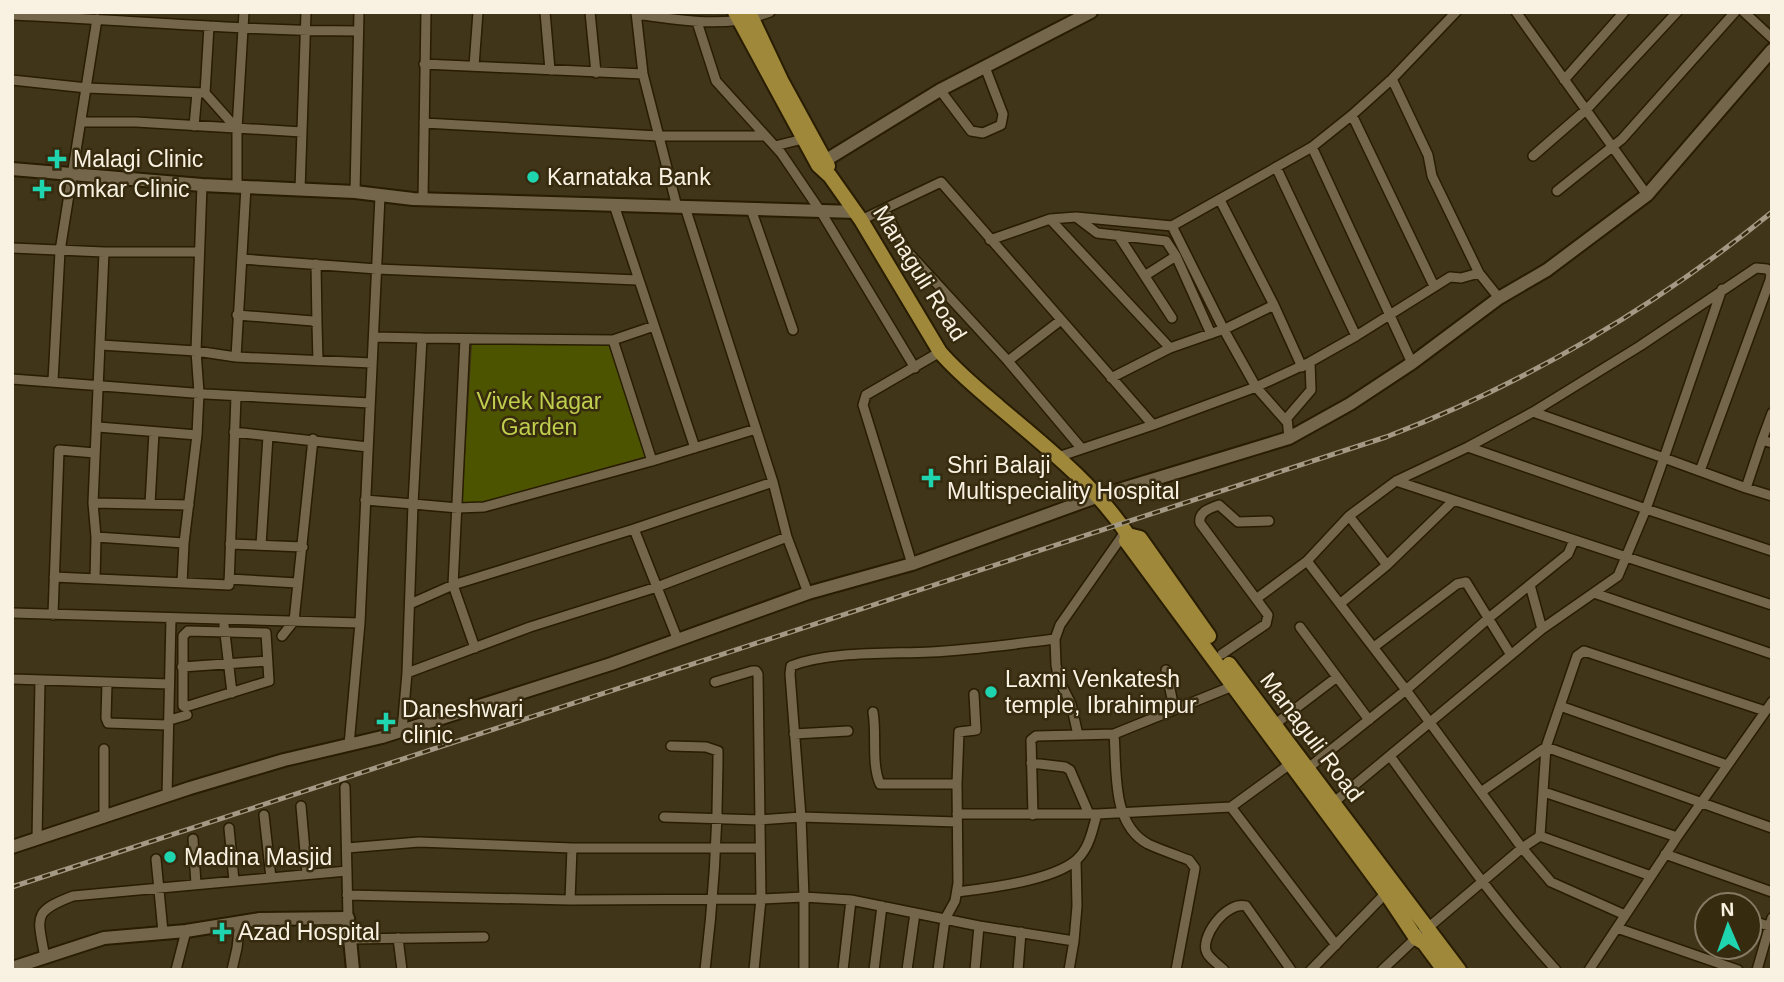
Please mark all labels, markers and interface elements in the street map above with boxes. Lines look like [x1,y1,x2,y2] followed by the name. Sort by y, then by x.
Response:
[73,146,203,172] place label: Malagi Clinic
[47,149,67,169] marker: Malagi Clinic
[547,164,711,190] place label: Karnataka Bank
[525,169,541,185] marker: Karnataka Bank
[58,176,190,202] place label: Omkar Clinic
[32,179,52,199] marker: Omkar Clinic
[868,201,972,345] street label: Managuli Road
[477,388,602,440] park label: Vivek Nagar Garden
[947,452,1180,504] place label: Shri Balaji Multispeciality Hospital
[921,468,941,488] marker: Shri Balaji Multispeciality Hospital
[1005,666,1197,718] place label: Laxmi Venkatesh temple, Ibrahimpur
[1255,667,1369,807] street label: Managuli Road
[983,684,999,700] marker: Laxmi Venkatesh temple, Ibrahimpur
[402,696,523,748] place label: Daneshwari clinic
[376,712,396,732] marker: Daneshwari clinic
[184,844,332,870] place label: Madina Masjid
[162,849,178,865] marker: Madina Masjid
[1693,891,1763,961] north arrow
[1720,899,1735,920] text: N
[238,919,380,945] place label: Azad Hospital
[212,922,232,942] marker: Azad Hospital

